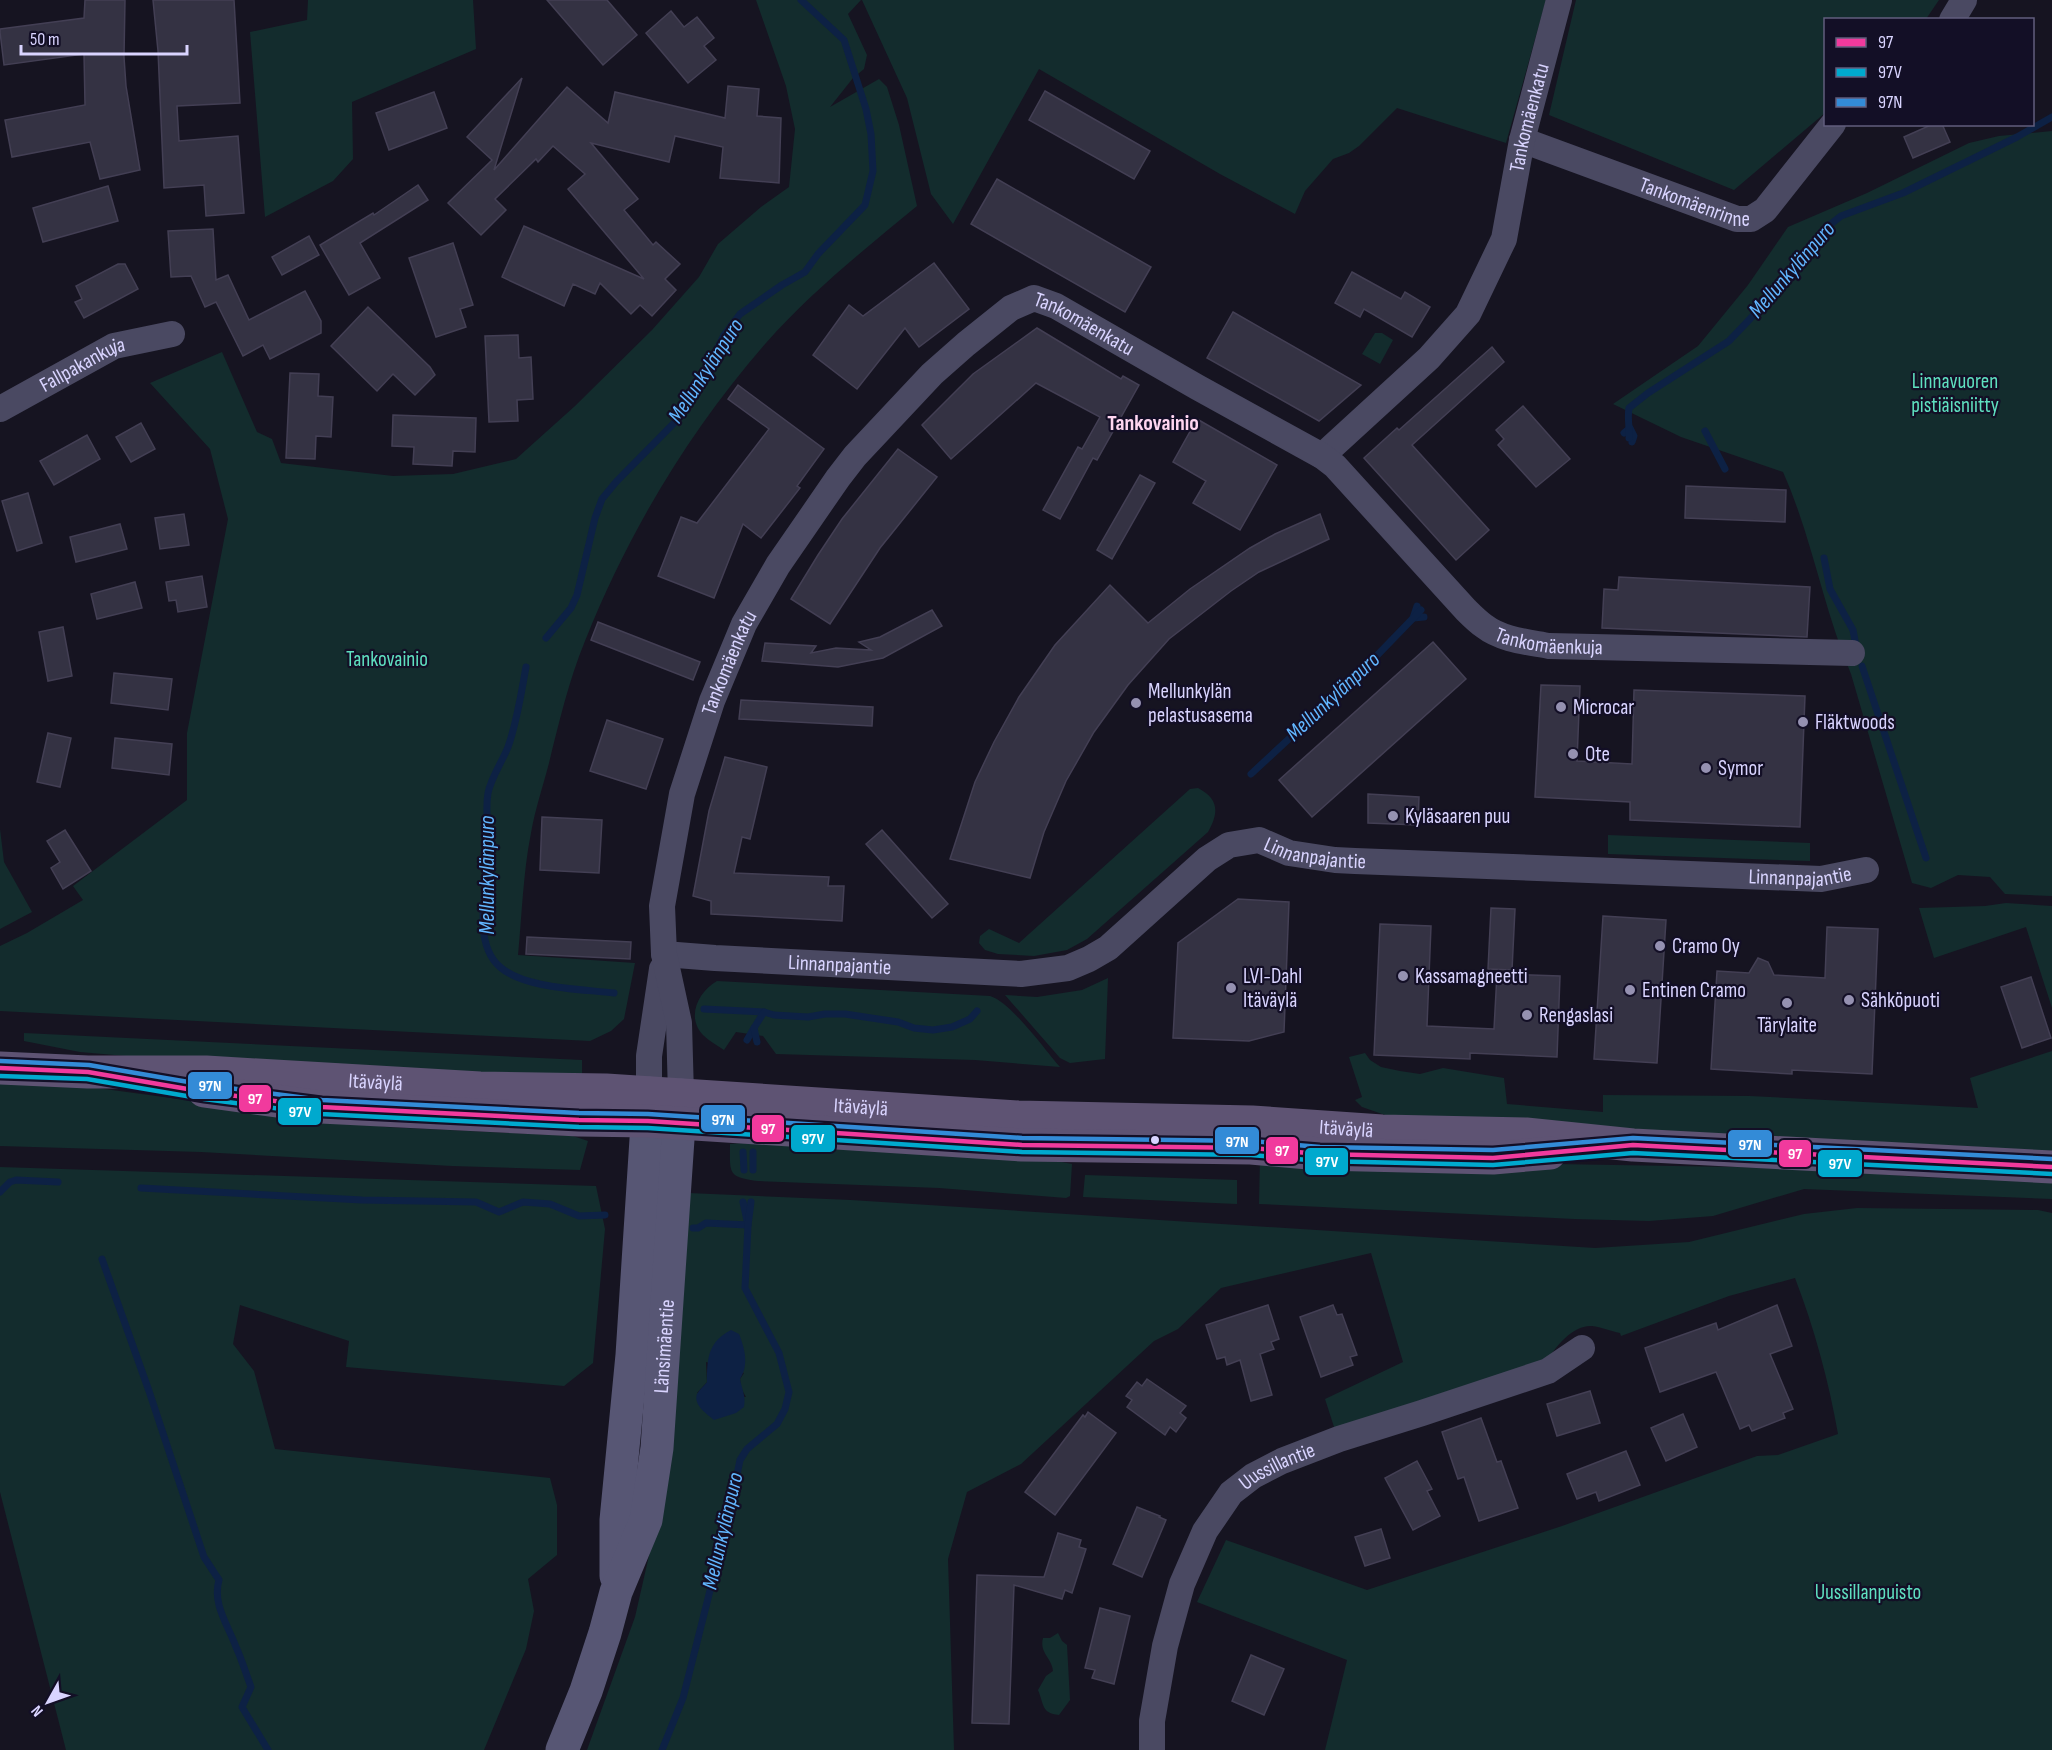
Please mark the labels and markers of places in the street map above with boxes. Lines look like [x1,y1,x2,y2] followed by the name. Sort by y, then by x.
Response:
[1148,679,1253,728] place label: Mellunkylän pelastusasema
[1573,695,1634,720] place label: Microcar
[1129,696,1143,710] marker: Mellunkylän pelastusasema
[1554,700,1568,714] marker: Microcar
[1815,710,1895,735] place label: Fläktwoods
[1796,715,1810,729] marker: Fläktwoods
[1585,742,1610,767] place label: Ote
[1566,747,1580,761] marker: Ote
[1718,756,1763,781] place label: Symor
[1699,761,1713,775] marker: Symor
[1405,804,1510,829] place label: Kyläsaaren puu
[1386,809,1400,823] marker: Kyläsaaren puu
[1672,934,1740,959] place label: Cramo Oy
[1653,939,1667,953] marker: Cramo Oy
[1243,964,1302,1013] place label: LVI-Dahl Itäväylä
[1415,964,1528,989] place label: Kassamagneetti
[1396,969,1410,983] marker: Kassamagneetti
[1642,978,1746,1003] place label: Entinen Cramo
[1224,981,1238,995] marker: LVI-Dahl Itäväylä
[1623,983,1637,997] marker: Entinen Cramo
[1861,988,1940,1013] place label: Sähköpuoti
[1842,993,1856,1007] marker: Sähköpuoti
[1780,996,1794,1010] marker: Tärylaite
[1539,1003,1613,1028] place label: Rengaslasi
[1520,1008,1534,1022] marker: Rengaslasi
[1757,1013,1817,1038] place label: Tärylaite
[1149,1134,1161,1146] unlabelled marker

